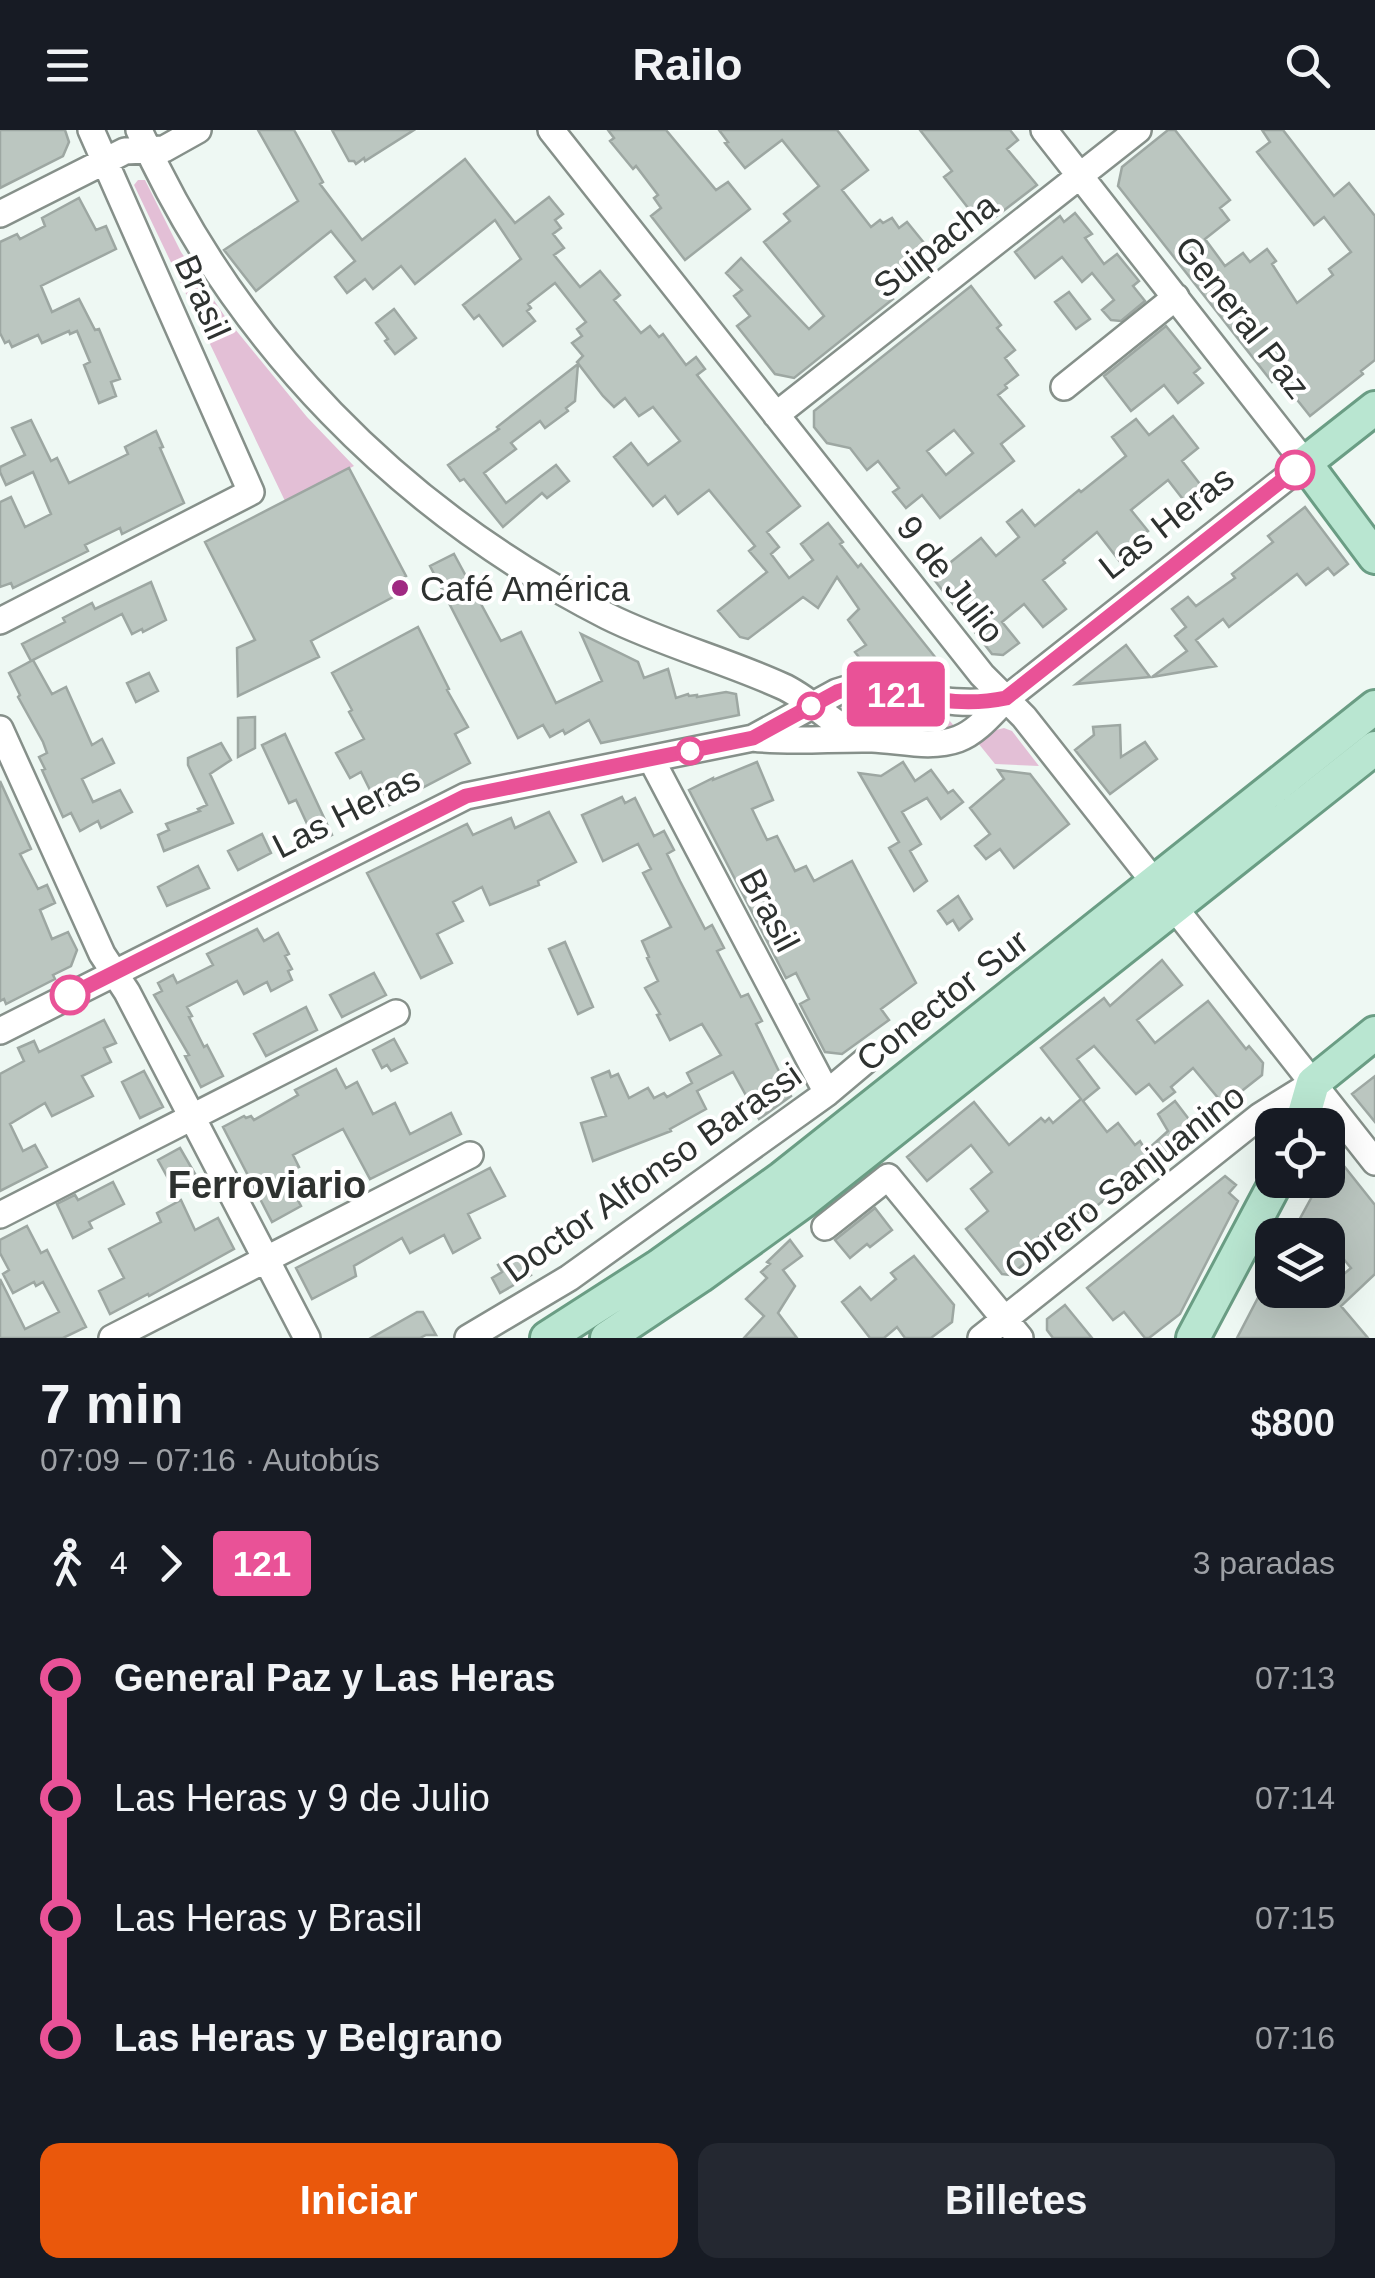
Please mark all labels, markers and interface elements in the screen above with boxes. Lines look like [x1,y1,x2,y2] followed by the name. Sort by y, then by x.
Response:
[40,38,95,93] icon: menu
[1280,38,1335,93] icon: search
[632,39,743,90] text: Railo
[865,184,1005,305] street label: Suipacha
[1168,228,1318,406] street label: General Paz
[167,249,239,345] street label: Brasil
[1276,451,1314,489] unlabelled marker
[1091,458,1241,586] street label: Las Heras
[890,508,1012,650] street label: 9 de Julio
[420,569,631,608] place label: Café América
[389,577,411,599] marker: Café América
[838,662,954,726] line badge: 121
[867,675,925,714] text: 121
[798,693,824,719] unlabelled marker
[677,738,703,764] unlabelled marker
[266,758,426,866] street label: Las Heras
[732,862,808,958] street label: Brasil
[849,921,1036,1079] street label: Conector Sur
[51,976,89,1014] unlabelled marker
[496,1054,808,1290] street label: Doctor Alfonso Barassi
[996,1075,1252,1287] street label: Obrero Sanjuanino
[1255,1108,1345,1308] map controls
[1255,1108,1345,1198] button: locate
[168,1164,366,1206] district label: Ferroviario
[1255,1218,1345,1308] button: layers
[40,1373,184,1435] text: 7 min
[1250,1402,1335,1444] text: $800
[40,1442,380,1478] text: 07:09 – 07:16 · Autobús
[40,1536,95,1591] icon: walk
[143,1536,198,1591] icon: forward
[233,1544,291,1583] text: 121
[110,1545,128,1581] text: 4
[1193,1545,1335,1581] text: 3 paradas
[114,1657,555,1699] text: General Paz y Las Heras
[1255,1660,1335,1696] text: 07:13
[114,1777,490,1819] text: Las Heras y 9 de Julio
[1255,1780,1335,1816] text: 07:14
[114,1897,422,1939] text: Las Heras y Brasil
[1255,1900,1335,1936] text: 07:15
[114,2017,503,2059] text: Las Heras y Belgrano
[1255,2020,1335,2056] text: 07:16
[40,2143,678,2258] button: Iniciar
[698,2143,1335,2258] button: Billetes

